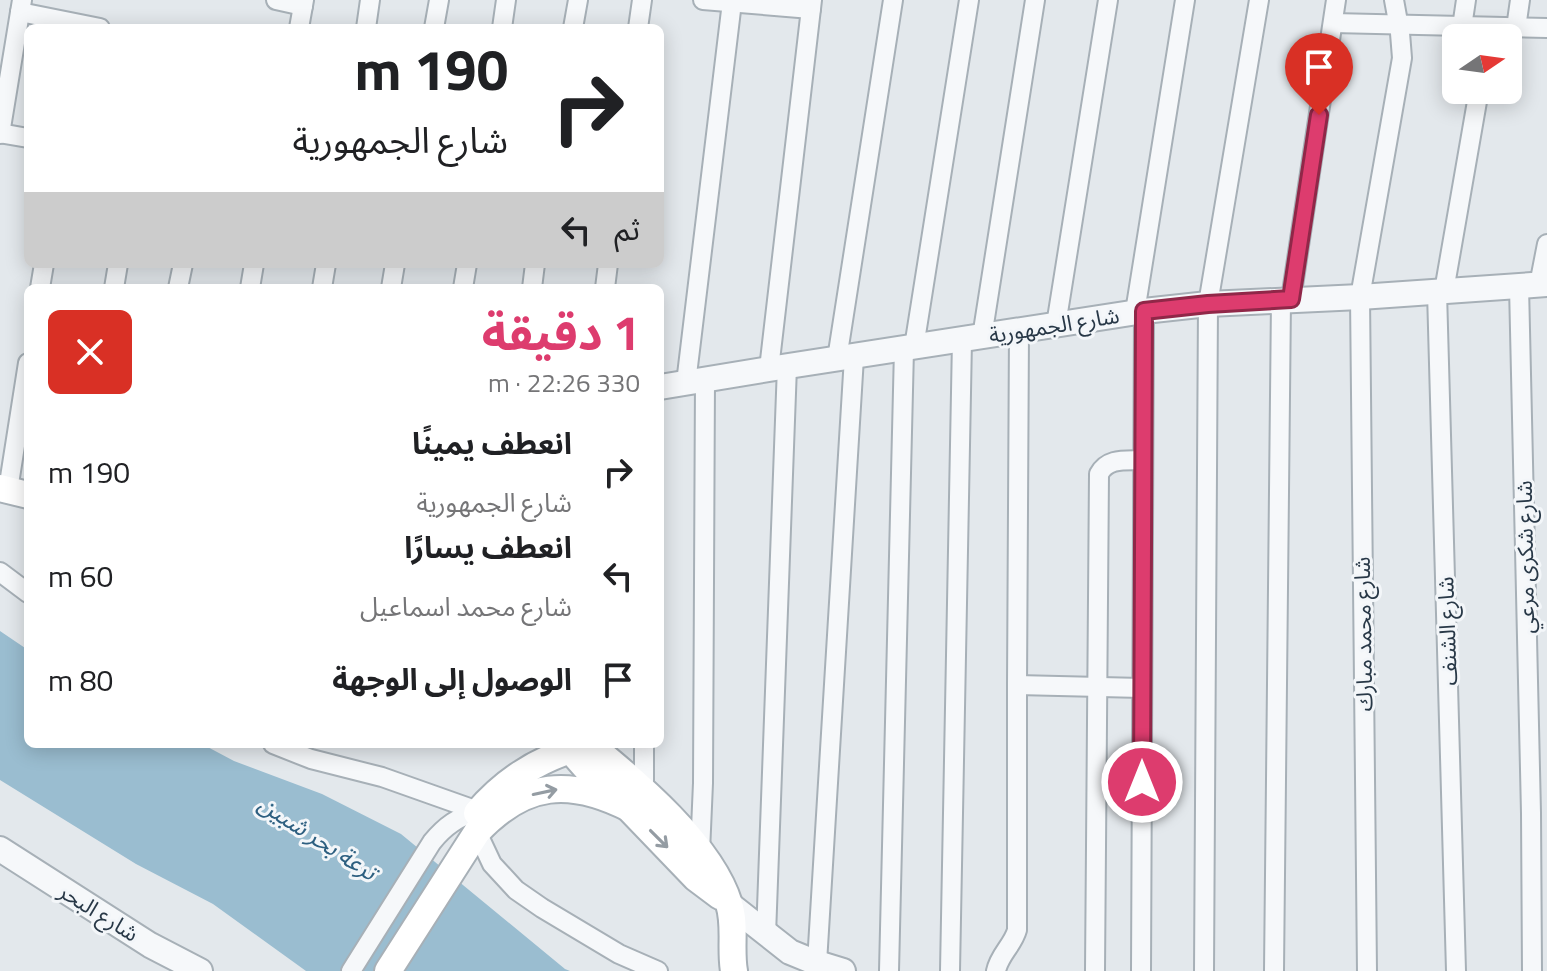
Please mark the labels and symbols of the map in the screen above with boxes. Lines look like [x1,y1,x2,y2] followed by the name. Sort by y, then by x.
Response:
[1442,24,1522,104] north arrow
[1285,33,1353,115] pin
[986,298,1122,352] street label: شارع الجمهورية
[1507,480,1543,634] street label: شارع شكرى مرعي
[1345,556,1381,712] street label: شارع محمد مبارك
[1428,576,1466,686] street label: شارع الشنف
[1100,740,1184,824] position arrow
[532,783,558,798] one-way arrow
[252,785,388,891] water label: ترعة بحر شبين
[649,829,668,848] one-way arrow
[51,873,146,950] street label: شارع البحر

